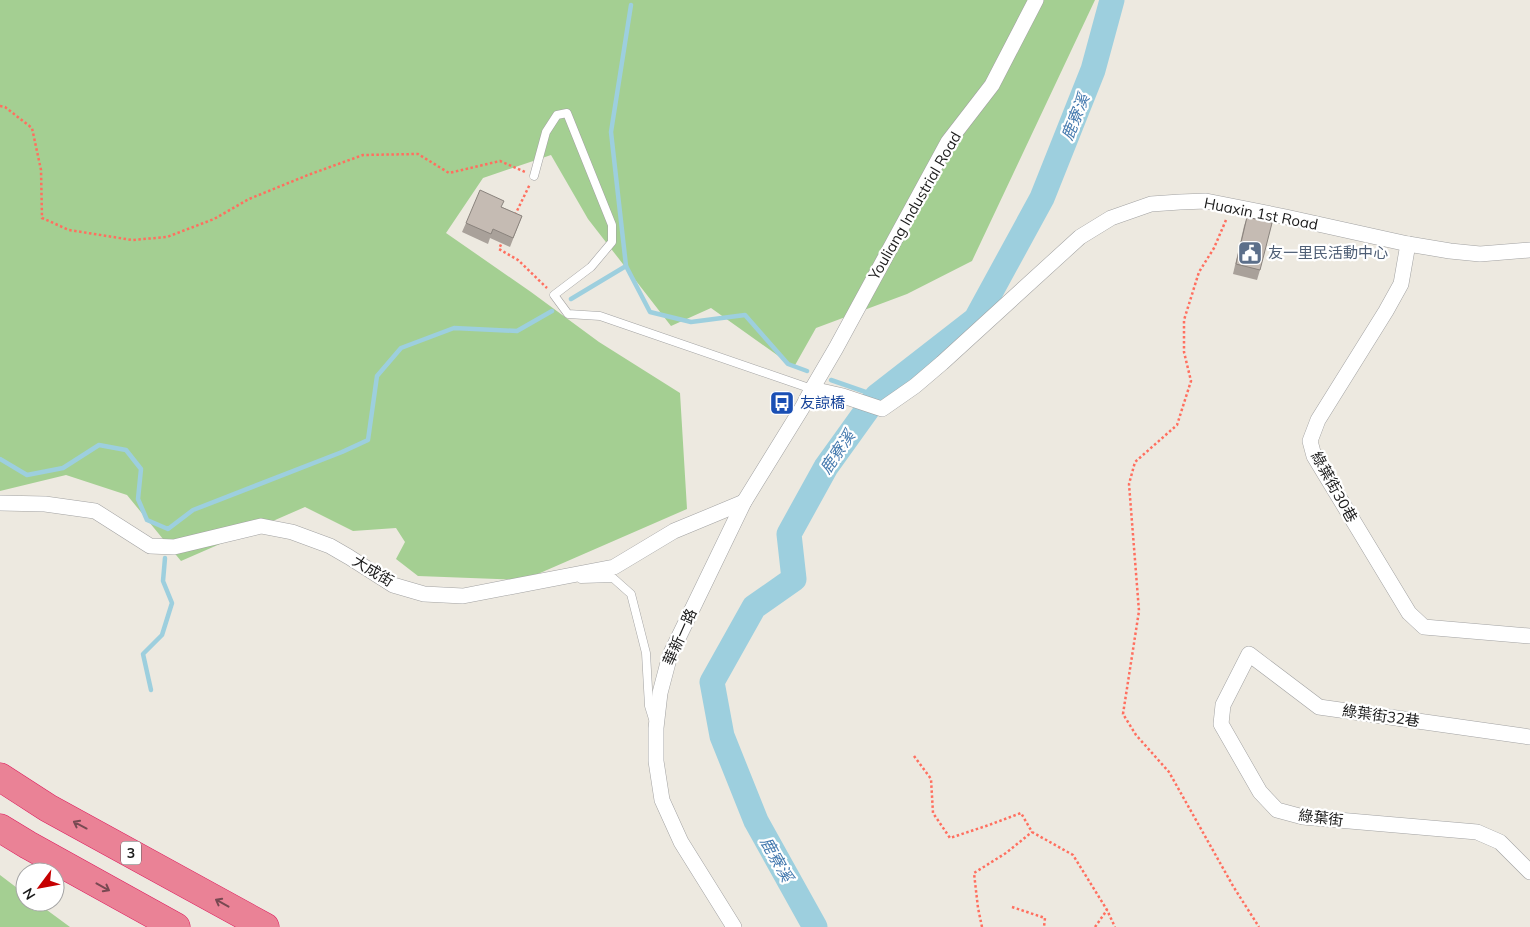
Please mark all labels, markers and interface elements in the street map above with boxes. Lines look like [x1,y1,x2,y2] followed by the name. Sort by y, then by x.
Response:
[1057,89,1094,143] water label: 鹿寮溪
[864,128,965,284] street label: Youliang Industrial Road
[1202,193,1320,234] street label: Huaxin 1st Road
[1237,240,1263,266] public building icon: 友一里民活動中心
[1268,243,1388,262] place label: 友一里民活動中心
[769,390,795,416] bus stop icon: 友諒橋
[800,393,845,412] place label: 友諒橋
[815,425,860,477] water label: 鹿寮溪
[1307,448,1362,525] street label: 綠葉街30巷
[349,551,397,590] street label: 大成街
[659,606,700,668] street label: 華新一路
[1341,701,1421,730] street label: 綠葉街32巷
[1298,805,1345,830] street label: 綠葉街
[72,820,87,830] one-way arrow
[757,833,798,887] water label: 鹿寮溪
[121,841,141,864] road number: 3
[15,862,65,912] north arrow
[96,882,111,892] one-way arrow
[19,885,39,903] text: N
[215,898,230,908] one-way arrow

